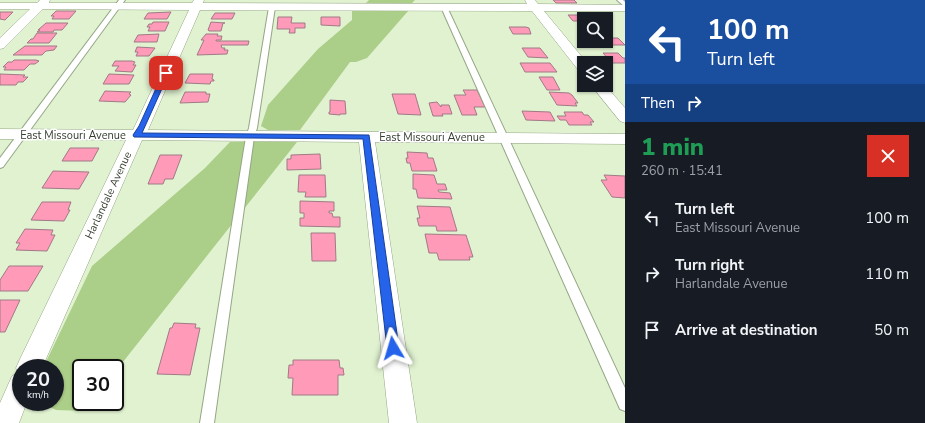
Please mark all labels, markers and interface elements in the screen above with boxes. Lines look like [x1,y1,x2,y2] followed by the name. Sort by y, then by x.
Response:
[707,11,790,49] text: 100 m
[577,12,613,92] map controls
[577,12,613,48] button: search
[641,16,693,68] icon: left
[707,47,775,71] text: Turn left
[149,56,183,90] pin
[577,56,613,92] button: layers
[155,62,177,84] icon: arrive
[683,92,705,114] icon: right
[641,93,675,113] text: Then
[20,128,126,143] street label: East Missouri Avenue
[379,130,485,145] street label: East Missouri Avenue
[641,131,704,163] text: 1 min
[867,135,909,177] button: close
[82,149,135,241] street label: Harlandale Avenue
[641,162,723,180] text: 260 m · 15:41
[675,199,734,219] text: Turn left
[641,207,663,229] icon: left
[865,208,909,228] text: 100 m
[675,219,800,237] text: East Missouri Avenue
[675,255,744,275] text: Turn right
[641,263,663,285] icon: right
[865,264,909,284] text: 110 m
[675,275,787,293] text: Harlandale Avenue
[641,319,663,341] icon: arrive
[675,320,818,340] text: Arrive at destination
[874,320,909,340] text: 50 m
[372,327,414,369] position arrow
[72,359,124,411] speed limit sign: 30
[26,366,50,393] text: 20
[27,388,49,402] text: km/h

